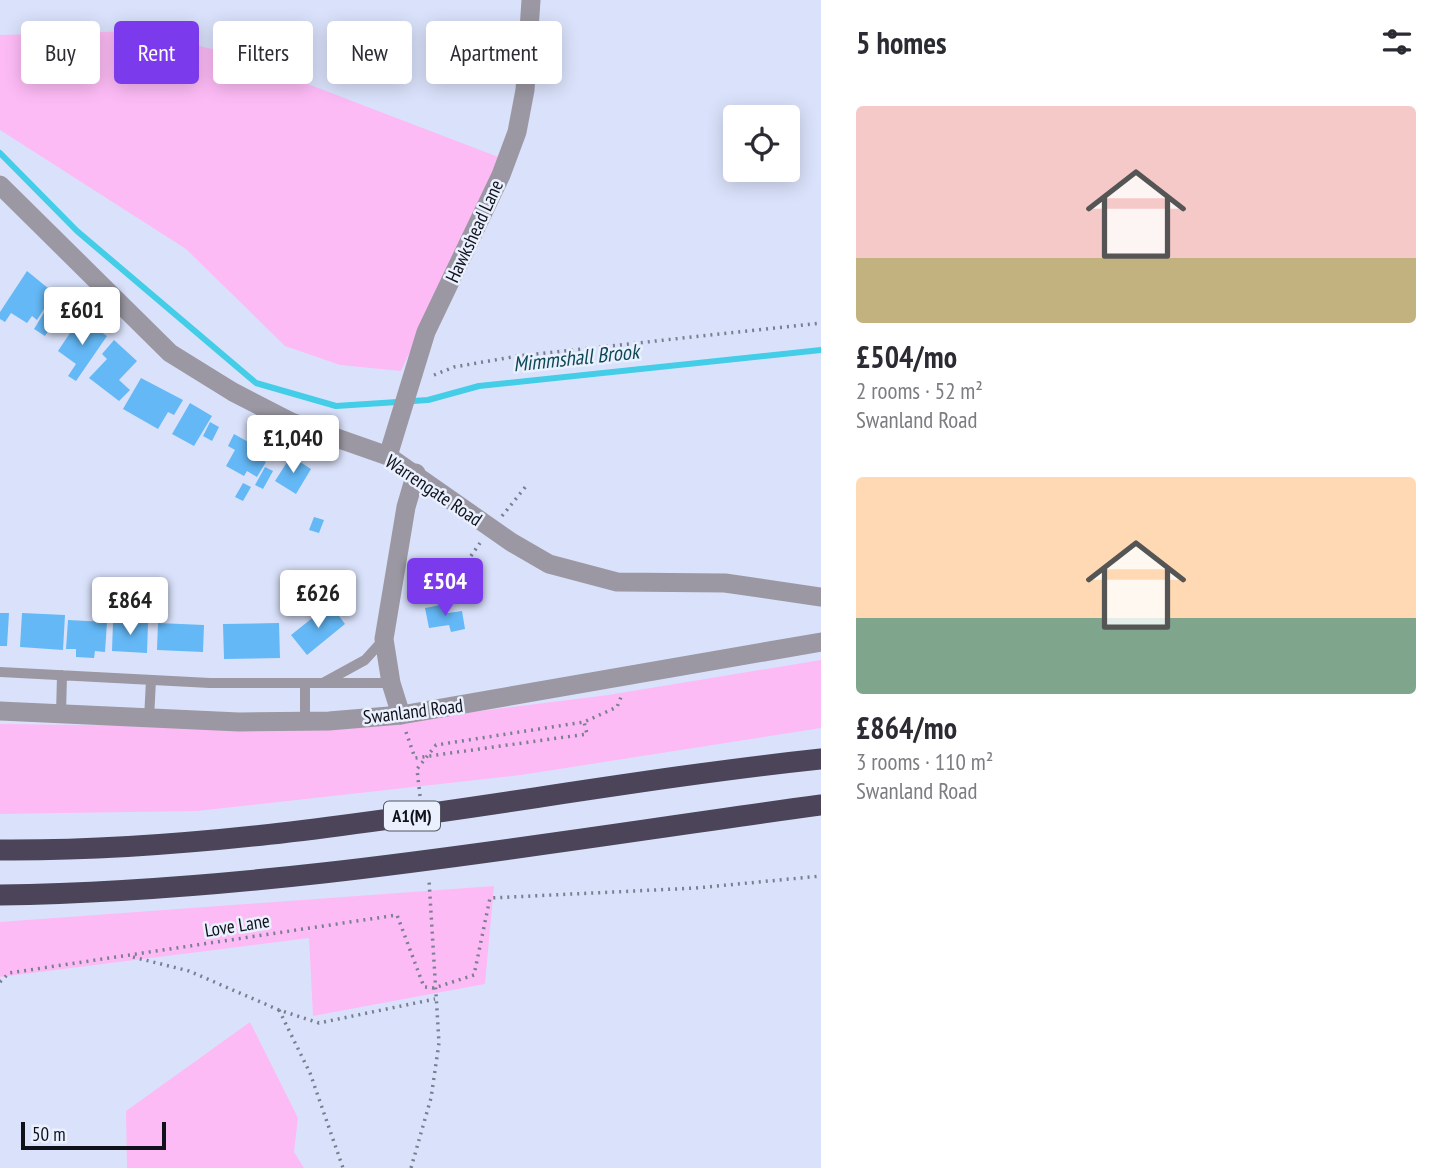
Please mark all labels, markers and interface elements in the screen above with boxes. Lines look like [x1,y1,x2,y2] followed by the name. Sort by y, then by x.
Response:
[21,21,100,84] chip: Buy
[114,21,199,84] chip: Rent
[213,21,313,84] chip: Filters
[327,21,412,84] chip: New
[426,21,562,84] chip: Apartment
[856,23,947,62] text: 5 homes
[1378,23,1416,61] icon: filters
[723,105,800,182] map controls
[723,105,800,182] button: locate
[1073,151,1199,277] icon: home
[440,176,508,286] street label: Hawkshead Lane
[41,288,123,347] pin: £601
[60,295,104,324] text: £601
[512,337,643,378] water label: Mimmshall Brook
[856,337,957,376] text: £504/mo
[856,376,983,405] text: 2 rooms · 52 m²
[856,405,977,434] text: Swanland Road
[236,416,350,475] pin: £1,040
[263,423,323,452] text: £1,040
[381,449,487,531] street label: Warrengate Road
[1073,522,1199,648] icon: home
[404,558,486,618] pin: £504
[423,566,467,595] text: £504
[277,570,359,630] pin: £626
[89,578,171,637] pin: £864
[296,578,340,607] text: £626
[108,585,152,614] text: £864
[362,693,464,729] street label: Swanland Road
[856,708,957,747] text: £864/mo
[856,747,993,776] text: 3 rooms · 110 m²
[856,776,977,805] text: Swanland Road
[384,802,440,830] road number: A1(M)
[203,908,271,942] street label: Love Lane
[21,1119,166,1151] scale bar
[32,1122,66,1146] text: 50 m

